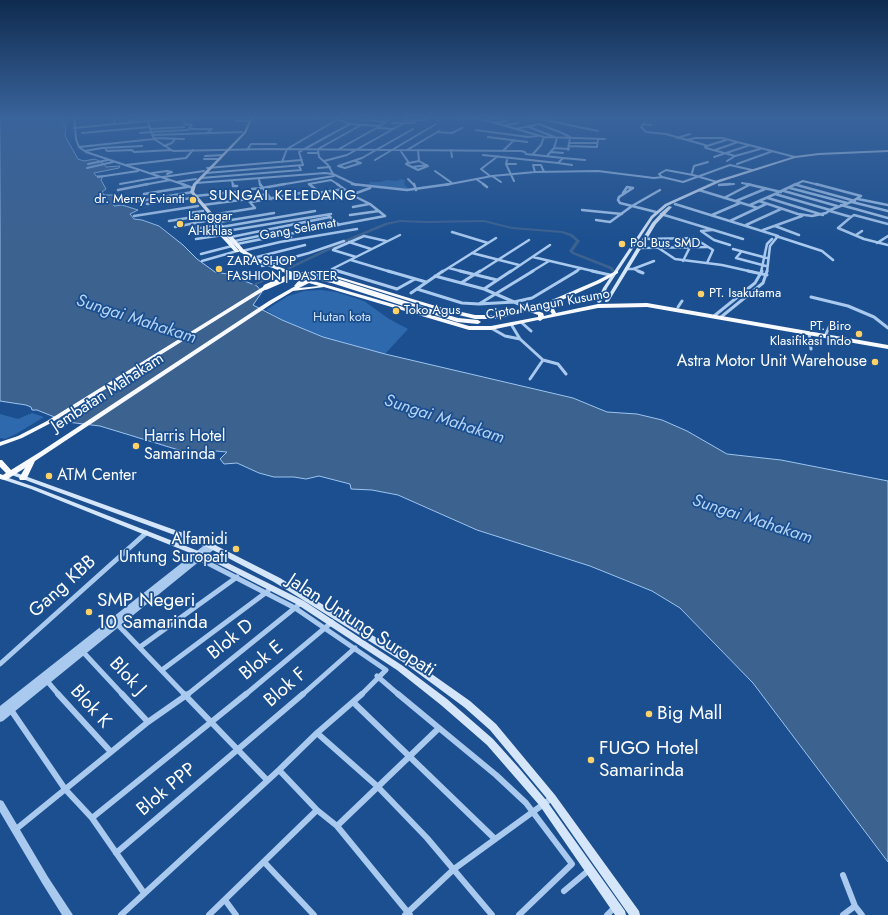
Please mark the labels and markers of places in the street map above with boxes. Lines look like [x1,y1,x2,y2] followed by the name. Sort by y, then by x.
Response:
[94,192,185,208] place label: dr. Merry Evianti
[188,195,198,205] marker: dr. Merry Evianti
[188,209,233,240] place label: Langgar Al-Ikhlas
[175,219,185,229] marker: Langgar Al-Ikhlas
[630,236,700,252] place label: Pol Bus SMD
[617,239,627,249] marker: Pol Bus SMD
[227,254,337,285] place label: ZARA SHOP FASHION | DASTER
[214,264,224,274] marker: ZARA SHOP FASHION | DASTER
[709,286,781,302] place label: PT. Isakutama
[696,289,706,299] marker: PT. Isakutama
[404,303,460,319] place label: Toko Agus
[391,306,401,316] marker: Toko Agus
[770,319,851,350] place label: PT. Biro Klasifikasi Indo
[854,329,864,339] marker: PT. Biro Klasifikasi Indo
[677,352,867,372] place label: Astra Motor Unit Warehouse
[870,357,880,367] marker: Astra Motor Unit Warehouse
[144,427,225,465] place label: Harris Hotel Samarinda
[131,441,141,451] marker: Harris Hotel Samarinda
[57,466,137,486] place label: ATM Center
[44,471,54,481] marker: ATM Center
[119,530,228,568] place label: Alfamidi Untung Suropati
[231,544,241,554] marker: Alfamidi Untung Suropati
[97,590,208,634] place label: SMP Negeri 10 Samarinda
[84,607,94,617] marker: SMP Negeri 10 Samarinda
[657,703,722,725] place label: Big Mall
[644,709,654,719] marker: Big Mall
[599,738,699,782] place label: FUGO Hotel Samarinda
[586,755,596,765] marker: FUGO Hotel Samarinda

